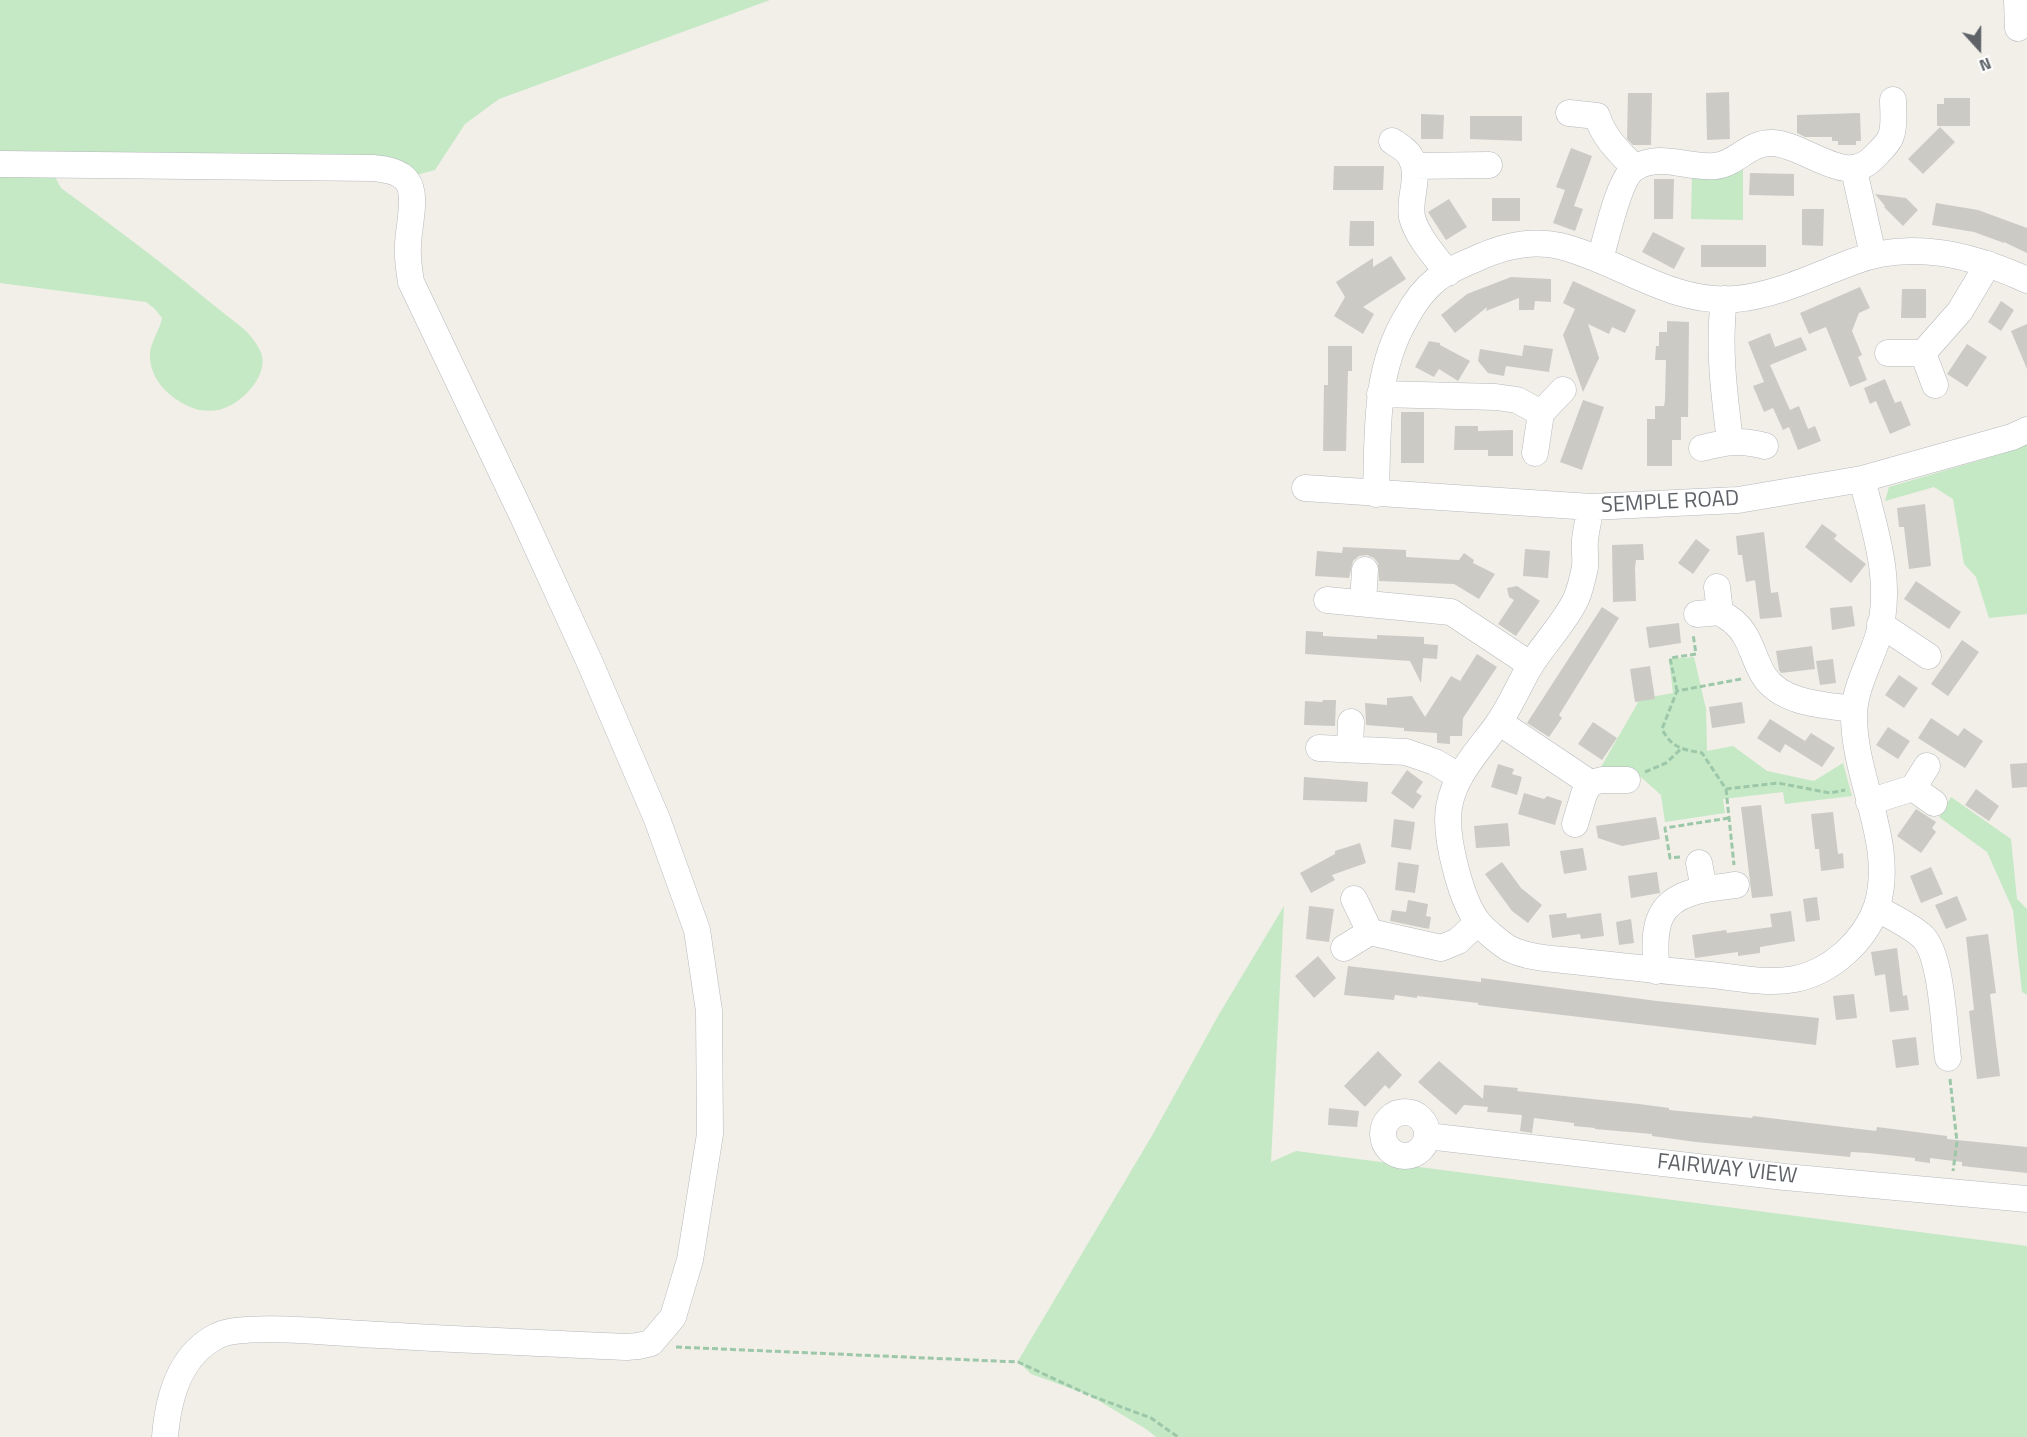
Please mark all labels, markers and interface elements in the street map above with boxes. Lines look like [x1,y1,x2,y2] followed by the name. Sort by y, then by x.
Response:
[1949,18,2009,78] north arrow
[1976,52,1995,78] text: N
[1600,486,1740,520] street label: SEMPLE ROAD
[1656,1150,1798,1190] street label: FAIRWAY VIEW

